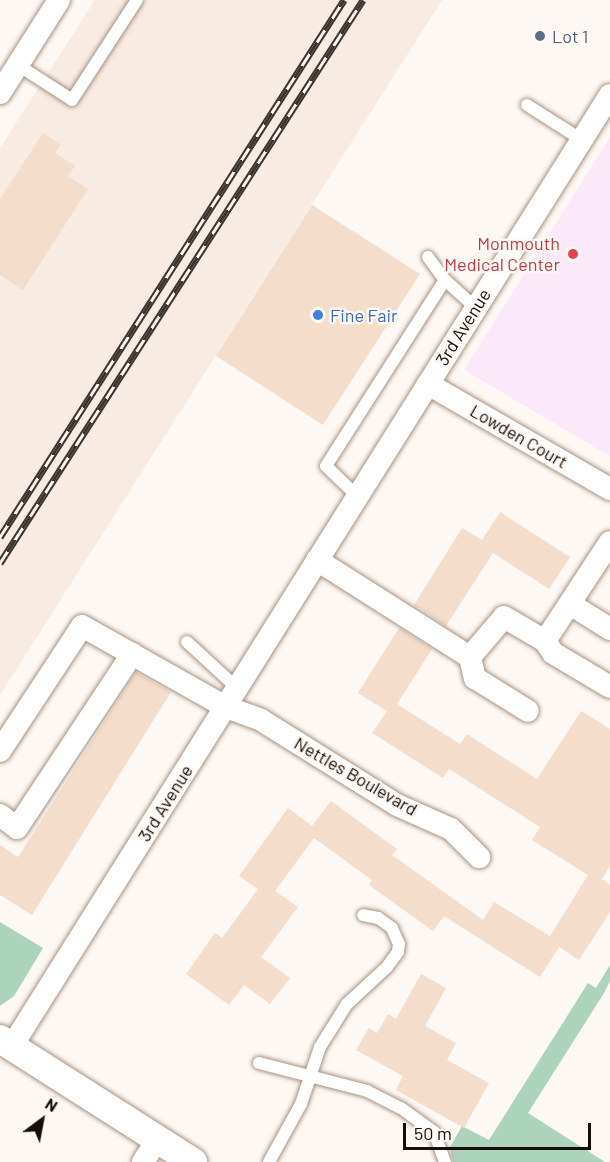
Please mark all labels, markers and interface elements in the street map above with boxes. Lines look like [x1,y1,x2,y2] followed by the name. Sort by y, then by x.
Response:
[552,25,588,47] place label: Lot 1
[533,29,547,43] marker: Lot 1
[444,233,560,276] place label: Monmouth Medical Center
[564,245,582,263] marker: Monmouth Medical Center
[431,285,495,369] street label: 3rd Avenue
[330,304,398,326] place label: Fine Fair
[311,308,325,322] marker: Fine Fair
[466,399,572,473] street label: Lowden Court
[291,732,421,820] street label: Nettles Boulevard
[133,761,197,845] street label: 3rd Avenue
[12,1090,72,1150] north arrow
[42,1093,61,1115] text: N
[406,1111,594,1149] scale bar
[414,1122,452,1144] text: 50 m

